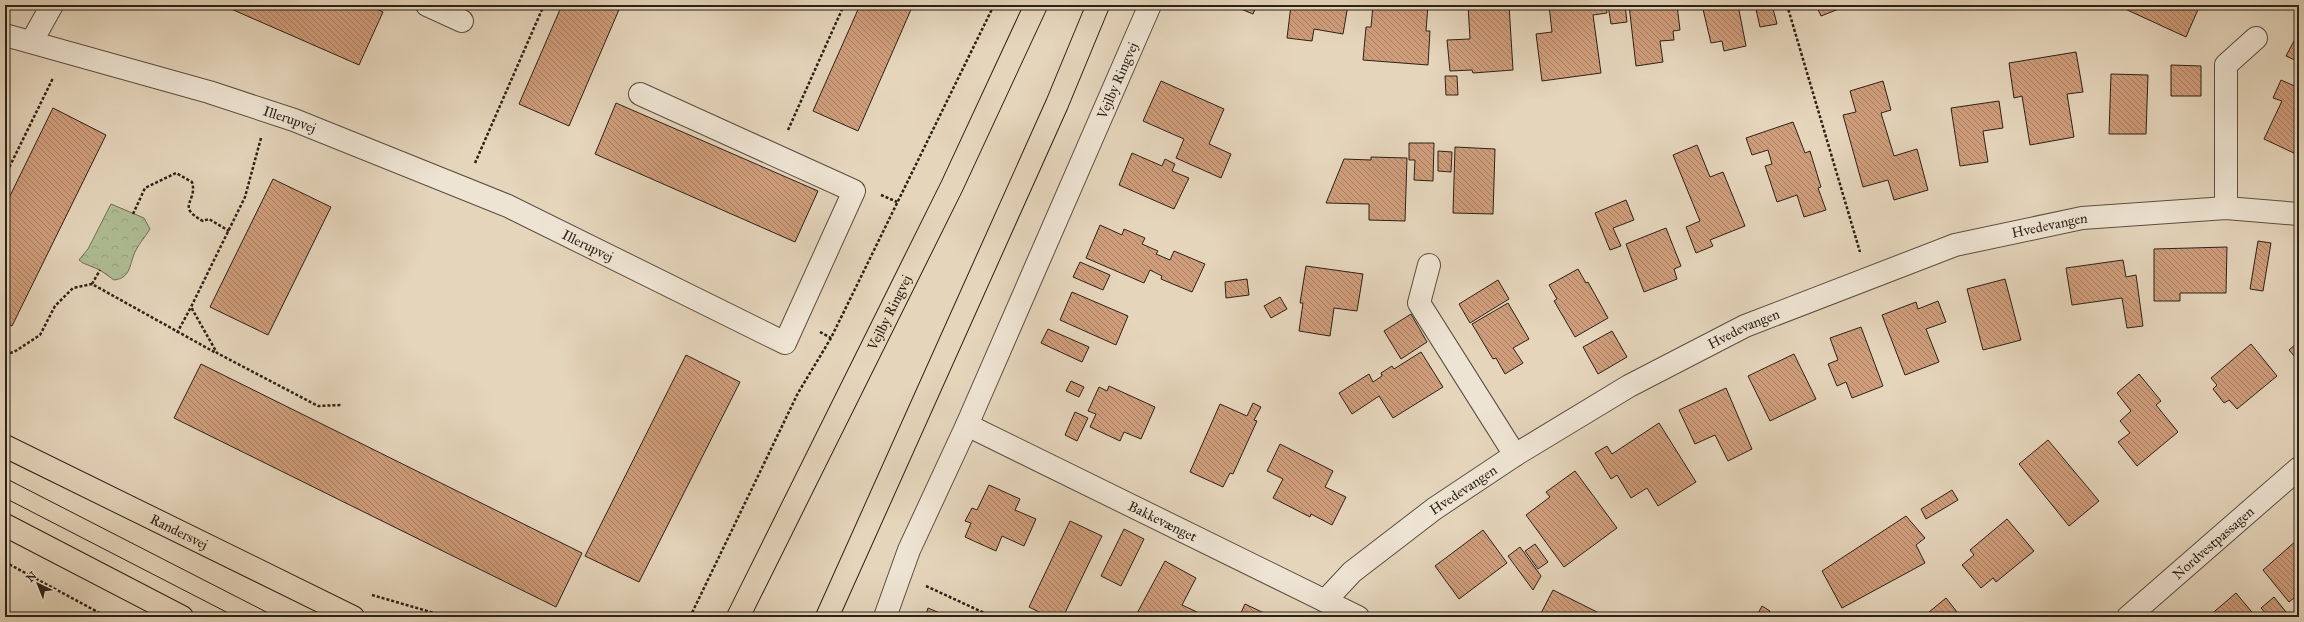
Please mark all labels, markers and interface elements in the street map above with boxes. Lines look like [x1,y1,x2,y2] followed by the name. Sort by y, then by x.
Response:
[1093,39,1141,122] street label: Vejlby Ringvej
[261,102,319,137] street label: Illerupvej
[2010,209,2088,241] street label: Hvedevangen
[559,226,616,265] street label: Illerupvej
[863,272,915,354] street label: Vejlby Ringvej
[1705,305,1782,352] street label: Hvedevangen
[1426,461,1500,518] street label: Hvedevangen
[1125,497,1200,545] street label: Bakkevænget
[2169,502,2258,583] street label: Nordvestpassagen
[147,510,211,553] street label: Randersvej
[18,564,58,604] north arrow
[24,569,40,585] text: N

